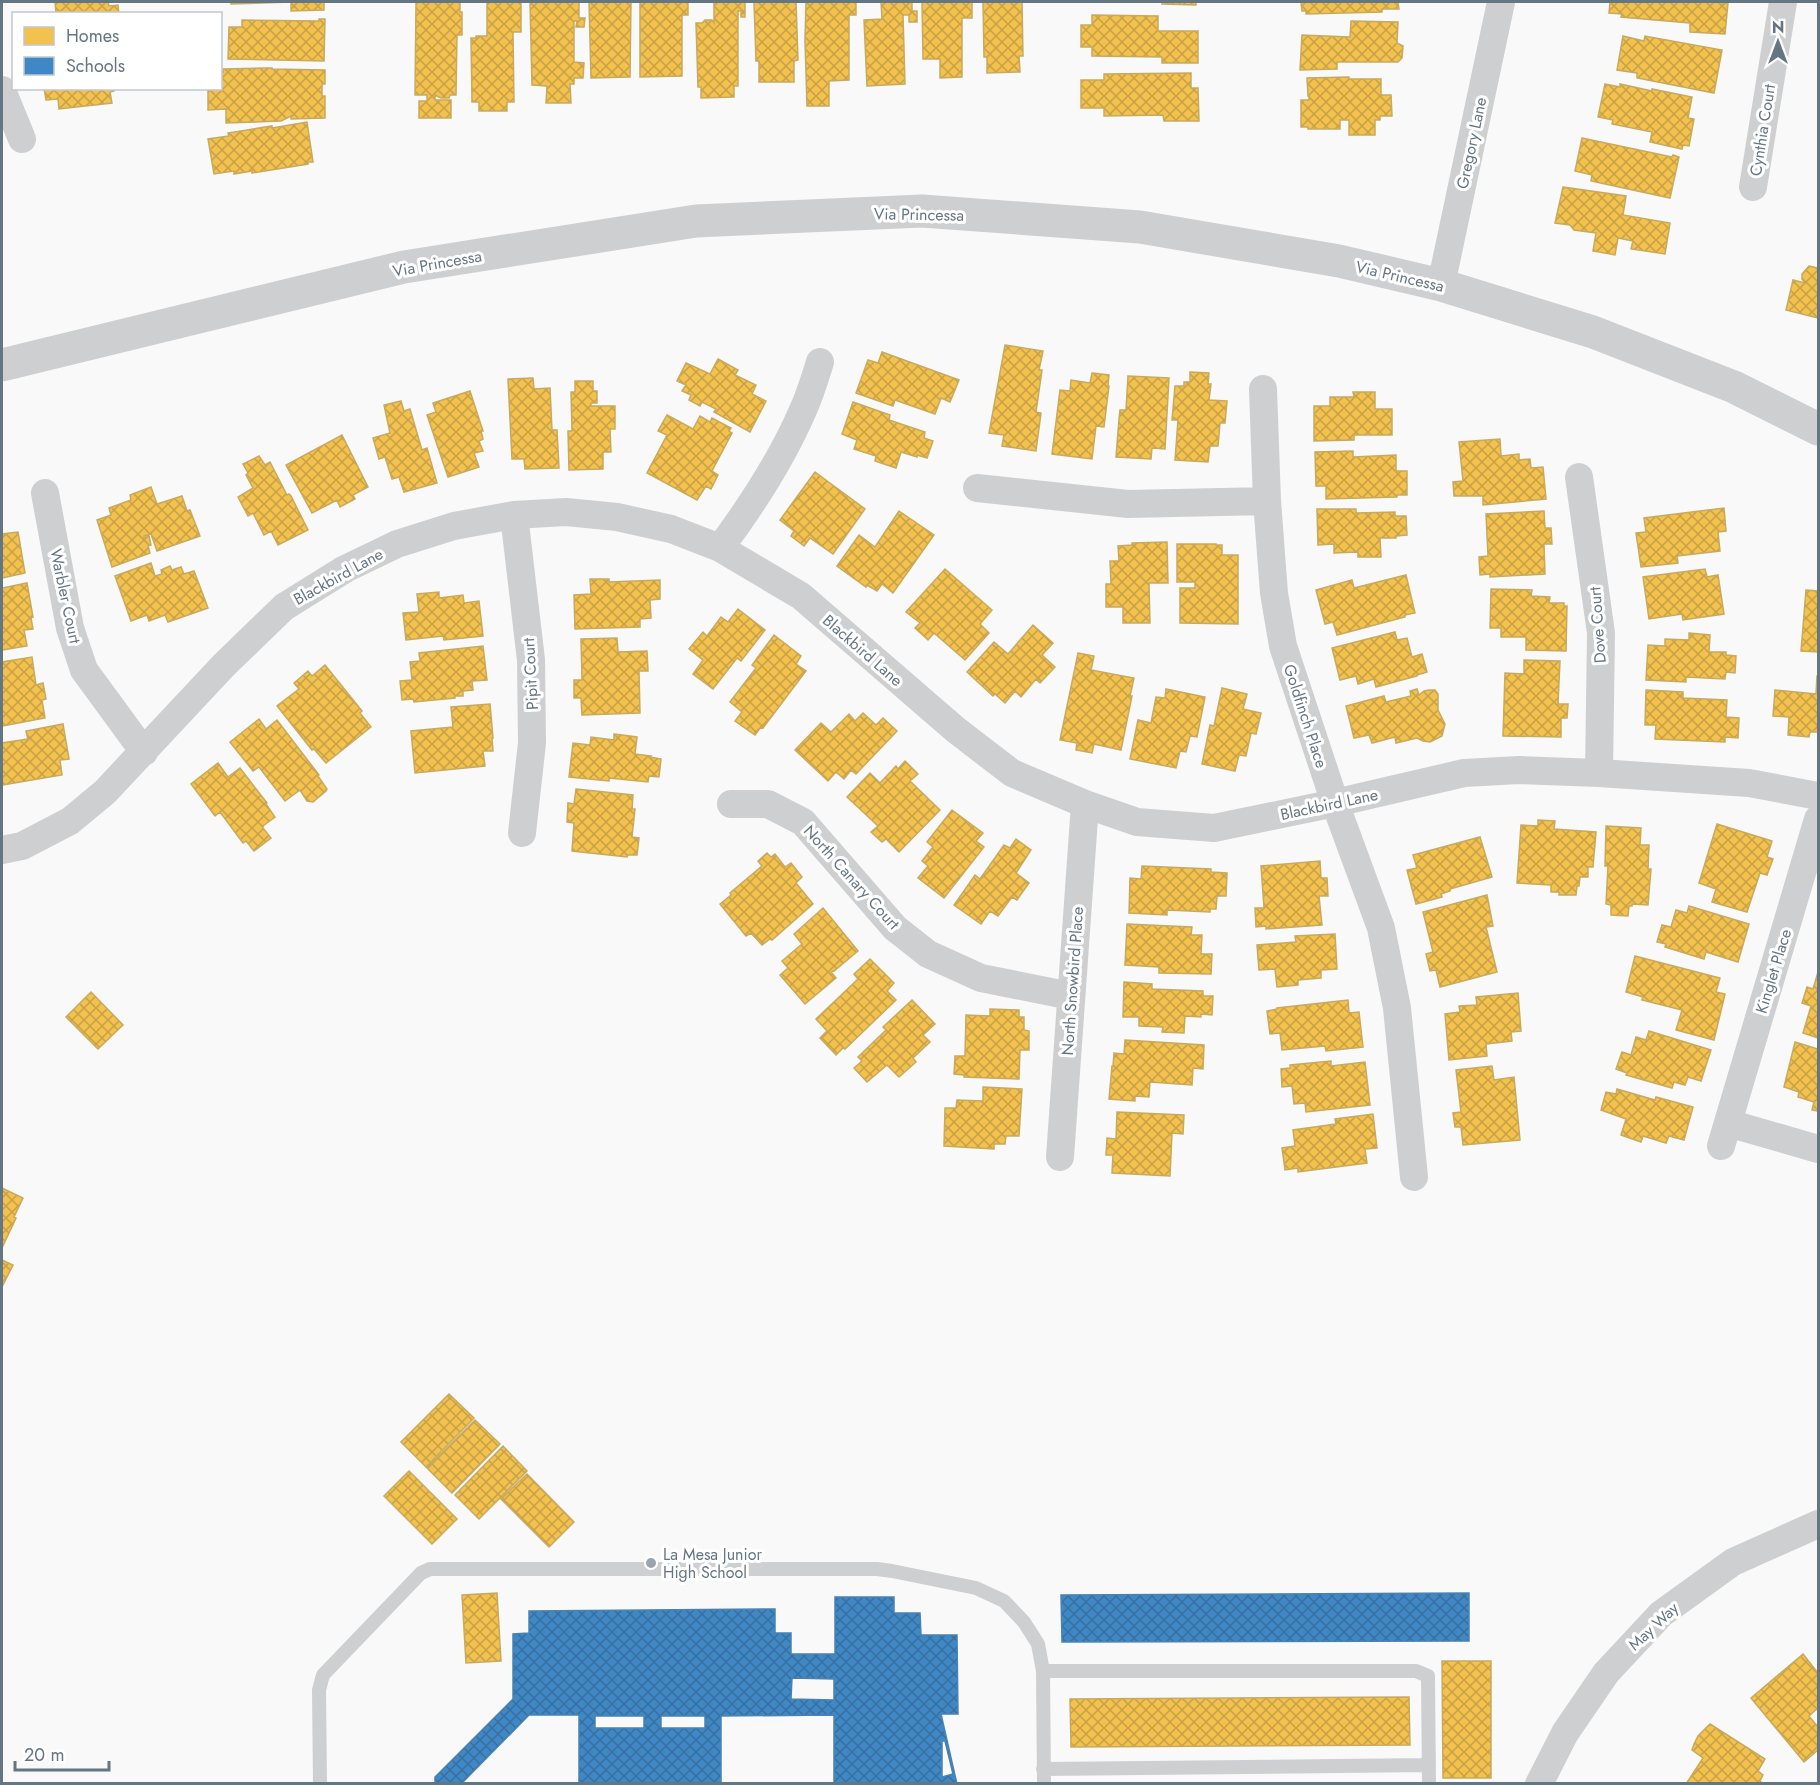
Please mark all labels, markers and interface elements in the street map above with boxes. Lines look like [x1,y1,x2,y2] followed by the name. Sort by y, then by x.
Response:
[12,12,222,90] legend
[1748,12,1808,72] north arrow
[1772,16,1784,39] text: N
[66,23,119,49] text: Homes
[66,53,125,79] text: Schools
[1744,82,1781,178] street label: Cynthia Court
[1451,95,1492,191] street label: Gregory Lane
[874,202,964,227] street label: Via Princessa
[391,244,484,283] street label: Via Princessa
[1353,255,1446,298] street label: Via Princessa
[289,542,387,611] street label: Blackbird Lane
[44,547,87,646] street label: Warbler Court
[1583,586,1612,664] street label: Dove Court
[818,609,908,692] street label: Blackbird Lane
[517,637,544,711] street label: Pipit Court
[1278,661,1333,771] street label: Goldfinch Place
[1278,783,1380,826] street label: Blackbird Lane
[798,820,905,935] street label: North Canary Court
[1056,906,1089,1056] street label: North Snowbird Place
[1750,926,1797,1016] street label: Kinglet Place
[663,1543,762,1584] place label: La Mesa Junior High School
[644,1556,658,1570] marker: La Mesa Junior High School
[1623,1596,1684,1656] street label: May Way
[15,1734,110,1772] scale bar
[24,1742,64,1768] text: 20 m

